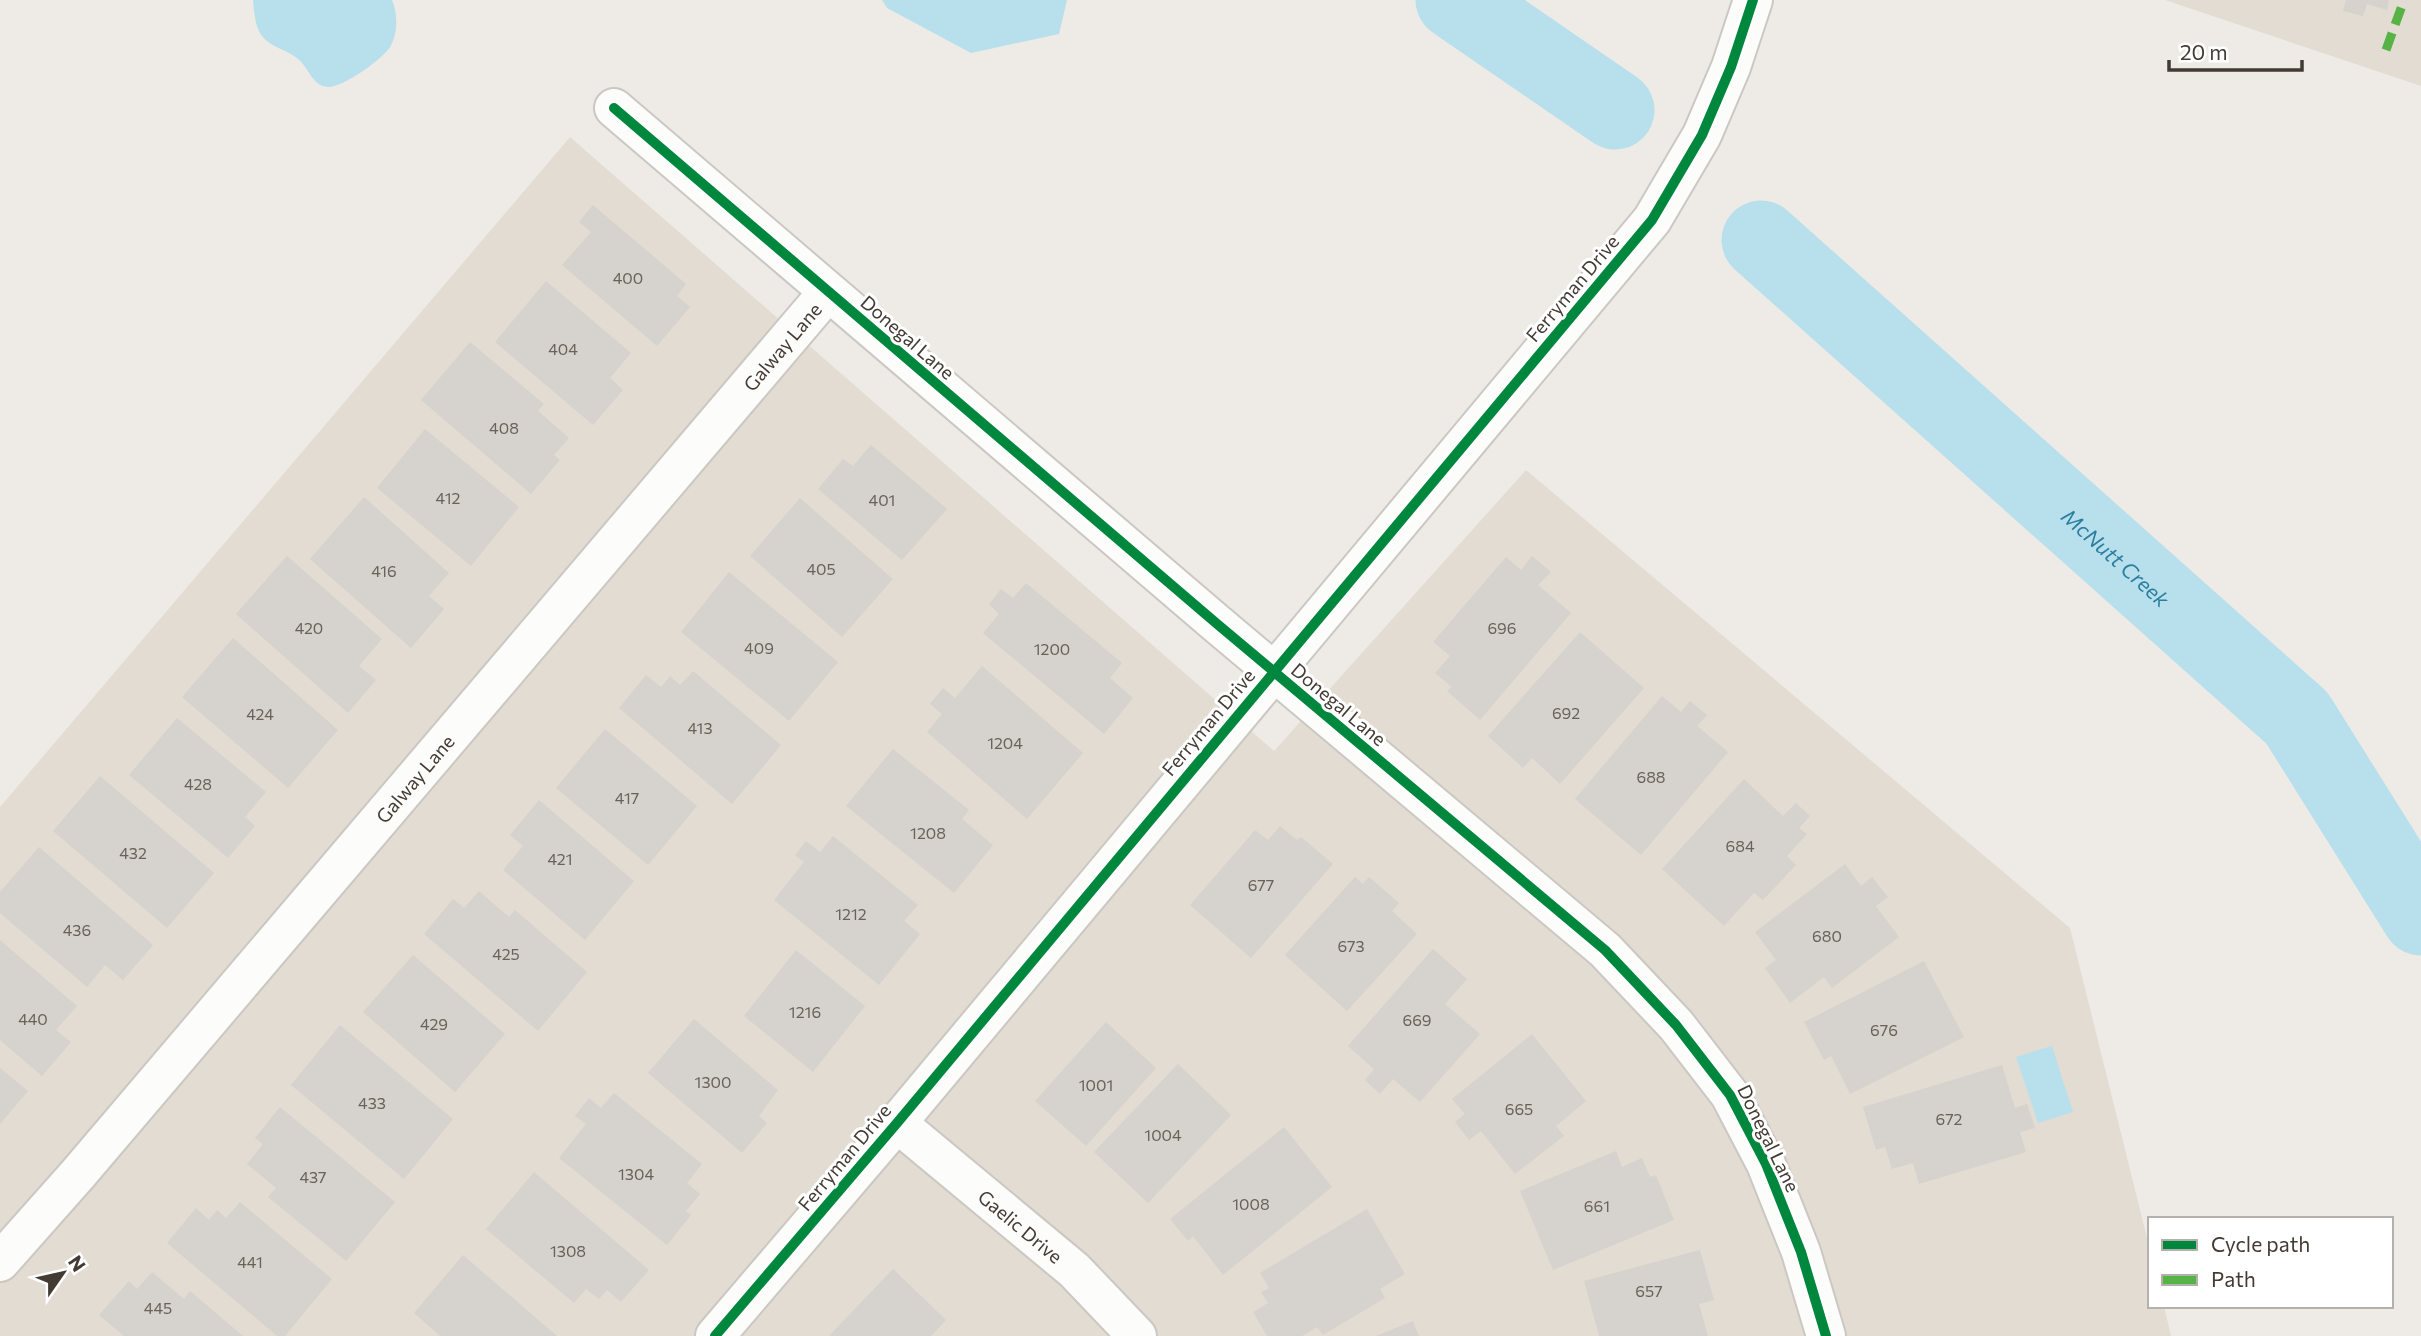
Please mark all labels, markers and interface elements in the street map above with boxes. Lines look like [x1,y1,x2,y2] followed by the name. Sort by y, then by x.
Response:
[2169,28,2302,72] scale bar
[2180,39,2228,64] text: 20 m
[1521,230,1623,346] street label: Ferryman Drive
[613,268,643,287] house number: 400
[856,290,960,384] street label: Donegal Lane
[738,298,826,395] street label: Galway Lane
[548,339,578,358] house number: 404
[489,418,519,437] house number: 408
[436,488,461,507] house number: 412
[869,490,895,509] house number: 401
[2057,502,2176,612] water label: McNutt Creek
[806,559,836,578] house number: 405
[371,561,397,580] house number: 416
[295,618,323,637] house number: 420
[1488,618,1516,637] house number: 696
[744,638,774,657] house number: 409
[1034,639,1070,658] house number: 1200
[1287,658,1391,750] street label: Donegal Lane
[1157,664,1259,780] street label: Ferryman Drive
[1552,703,1580,722] house number: 692
[246,704,274,723] house number: 424
[687,718,713,737] house number: 413
[371,729,458,827] street label: Galway Lane
[987,733,1023,752] house number: 1204
[1636,767,1666,786] house number: 688
[184,774,212,793] house number: 428
[615,788,639,807] house number: 417
[910,823,946,842] house number: 1208
[1725,836,1755,855] house number: 684
[119,843,147,862] house number: 432
[547,849,573,868] house number: 421
[1248,875,1274,894] house number: 677
[835,904,867,923] house number: 1212
[63,920,91,939] house number: 436
[1812,926,1842,945] house number: 680
[1337,936,1365,955] house number: 673
[492,944,520,963] house number: 425
[789,1002,821,1021] house number: 1216
[18,1009,48,1028] house number: 440
[1403,1010,1431,1029] house number: 669
[420,1014,448,1033] house number: 429
[1870,1020,1898,1039] house number: 676
[695,1072,731,1091] house number: 1300
[1079,1075,1113,1094] house number: 1001
[1733,1081,1805,1195] street label: Donegal Lane
[358,1093,386,1112] house number: 433
[793,1099,895,1215] street label: Ferryman Drive
[1505,1099,1533,1118] house number: 665
[1936,1109,1963,1128] house number: 672
[1144,1125,1182,1144] house number: 1004
[618,1164,654,1183] house number: 1304
[299,1167,327,1186] house number: 437
[974,1184,1068,1267] street label: Gaelic Drive
[1232,1194,1270,1213] house number: 1008
[1584,1196,1610,1215] house number: 661
[2148,1217,2393,1308] legend
[2211,1231,2310,1256] text: Cycle path
[28,1238,98,1308] north arrow
[550,1241,586,1260] house number: 1308
[64,1251,91,1276] text: N
[237,1252,263,1271] house number: 441
[2211,1266,2256,1291] text: Path
[1635,1281,1663,1300] house number: 657
[144,1298,172,1317] house number: 445

